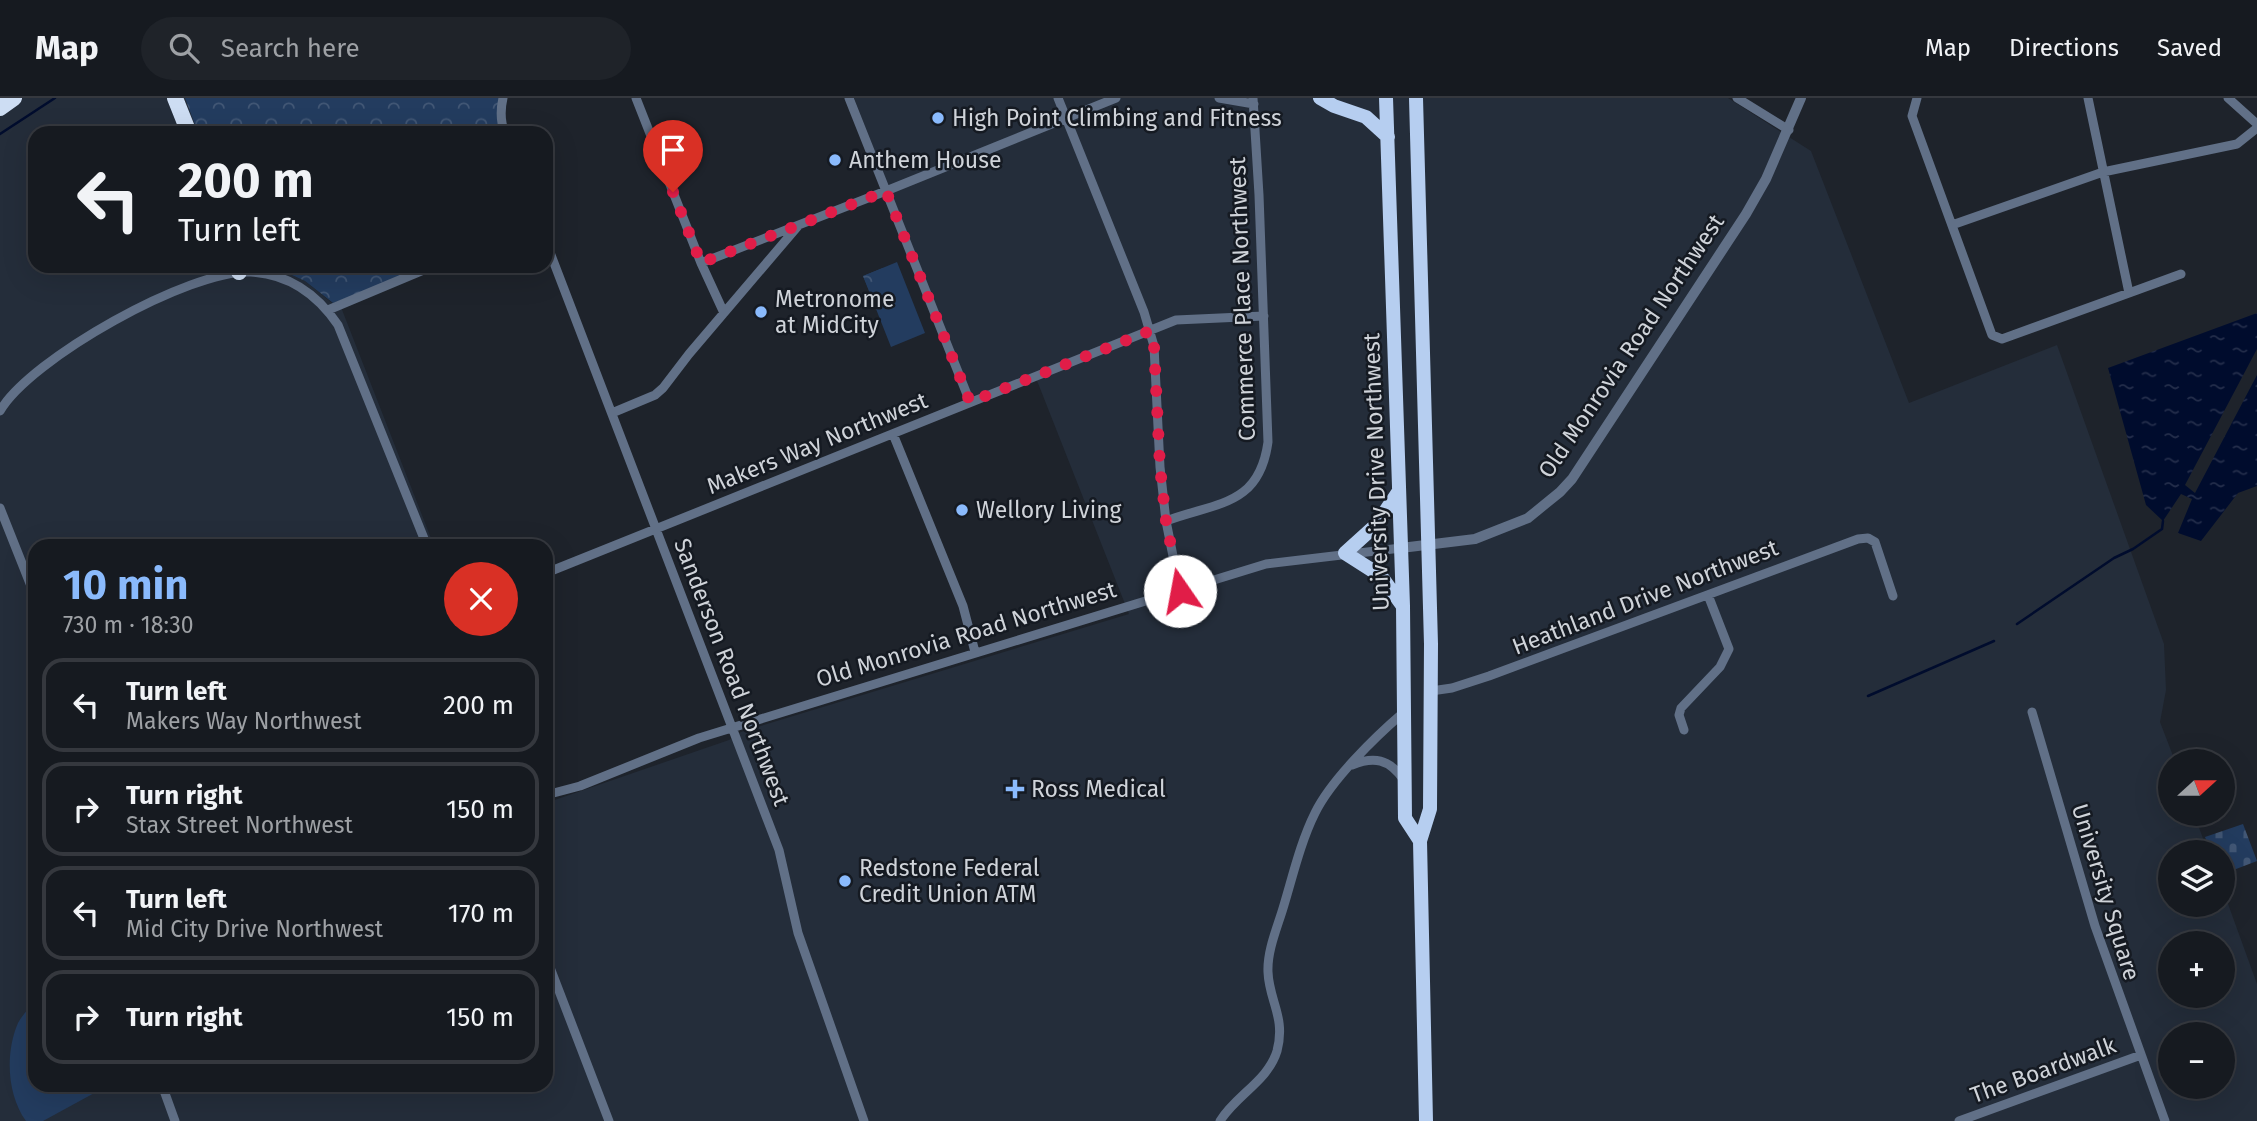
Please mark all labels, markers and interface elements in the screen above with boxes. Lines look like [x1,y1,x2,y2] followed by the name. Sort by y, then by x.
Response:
[141,17,631,80] search box
[35,28,99,68] text: Map
[165,29,203,67] icon: search
[221,33,360,64] text: Search here
[1925,34,1971,62] text: Map
[2009,34,2119,62] text: Directions
[2157,34,2222,62] text: Saved
[952,104,1282,132] place label: High Point Climbing and Fitness
[930,110,946,126] marker: High Point Climbing and Fitness
[643,120,703,192] pin
[654,131,692,169] icon: arrive
[849,146,1002,174] place label: Anthem House
[178,151,314,210] text: 200 m
[827,152,843,168] marker: Anthem House
[63,154,154,245] icon: left
[1223,156,1261,442] street label: Commerce Place Northwest
[1532,208,1730,483] street label: Old Monrovia Road Northwest
[178,211,300,249] text: Turn left
[775,285,895,339] place label: Metronome at MidCity
[753,304,769,320] marker: Metronome at MidCity
[1357,332,1395,612] street label: University Drive Northwest
[703,386,932,500] street label: Makers Way Northwest
[976,496,1122,524] place label: Wellory Living
[954,502,970,518] marker: Wellory Living
[1508,533,1783,661] street label: Heathland Drive Northwest
[668,534,796,810] street label: Sanderson Road Northwest
[1143,554,1217,628] position arrow
[63,560,189,610] text: 10 min
[444,562,518,636] button: close
[813,575,1120,693] street label: Old Monrovia Road Northwest
[63,611,193,639] text: 730 m · 18:30
[126,676,227,707] text: Turn left
[67,686,105,724] icon: left
[443,690,514,721] text: 200 m
[126,707,362,735] text: Makers Way Northwest
[2158,749,2235,826] north arrow
[2158,749,2235,1099] map controls
[1031,775,1166,803] place label: Ross Medical
[1005,779,1025,799] marker: Ross Medical
[126,780,243,811] text: Turn right
[67,790,105,828] icon: right
[446,794,514,825] text: 150 m
[2066,800,2146,984] street label: University Square
[126,811,353,839] text: Stax Street Northwest
[2158,840,2235,917] button: layers
[859,854,1040,908] place label: Redstone Federal Credit Union ATM
[837,873,853,889] marker: Redstone Federal Credit Union ATM
[126,884,227,915] text: Turn left
[67,894,105,932] icon: left
[448,898,514,929] text: 170 m
[126,915,383,943] text: Mid City Drive Northwest
[2158,931,2235,1008] button: +
[67,998,105,1036] icon: right
[126,1002,243,1033] text: Turn right
[446,1002,514,1033] text: 150 m
[2158,1022,2235,1099] button: −
[1966,1031,2120,1109] street label: The Boardwalk

